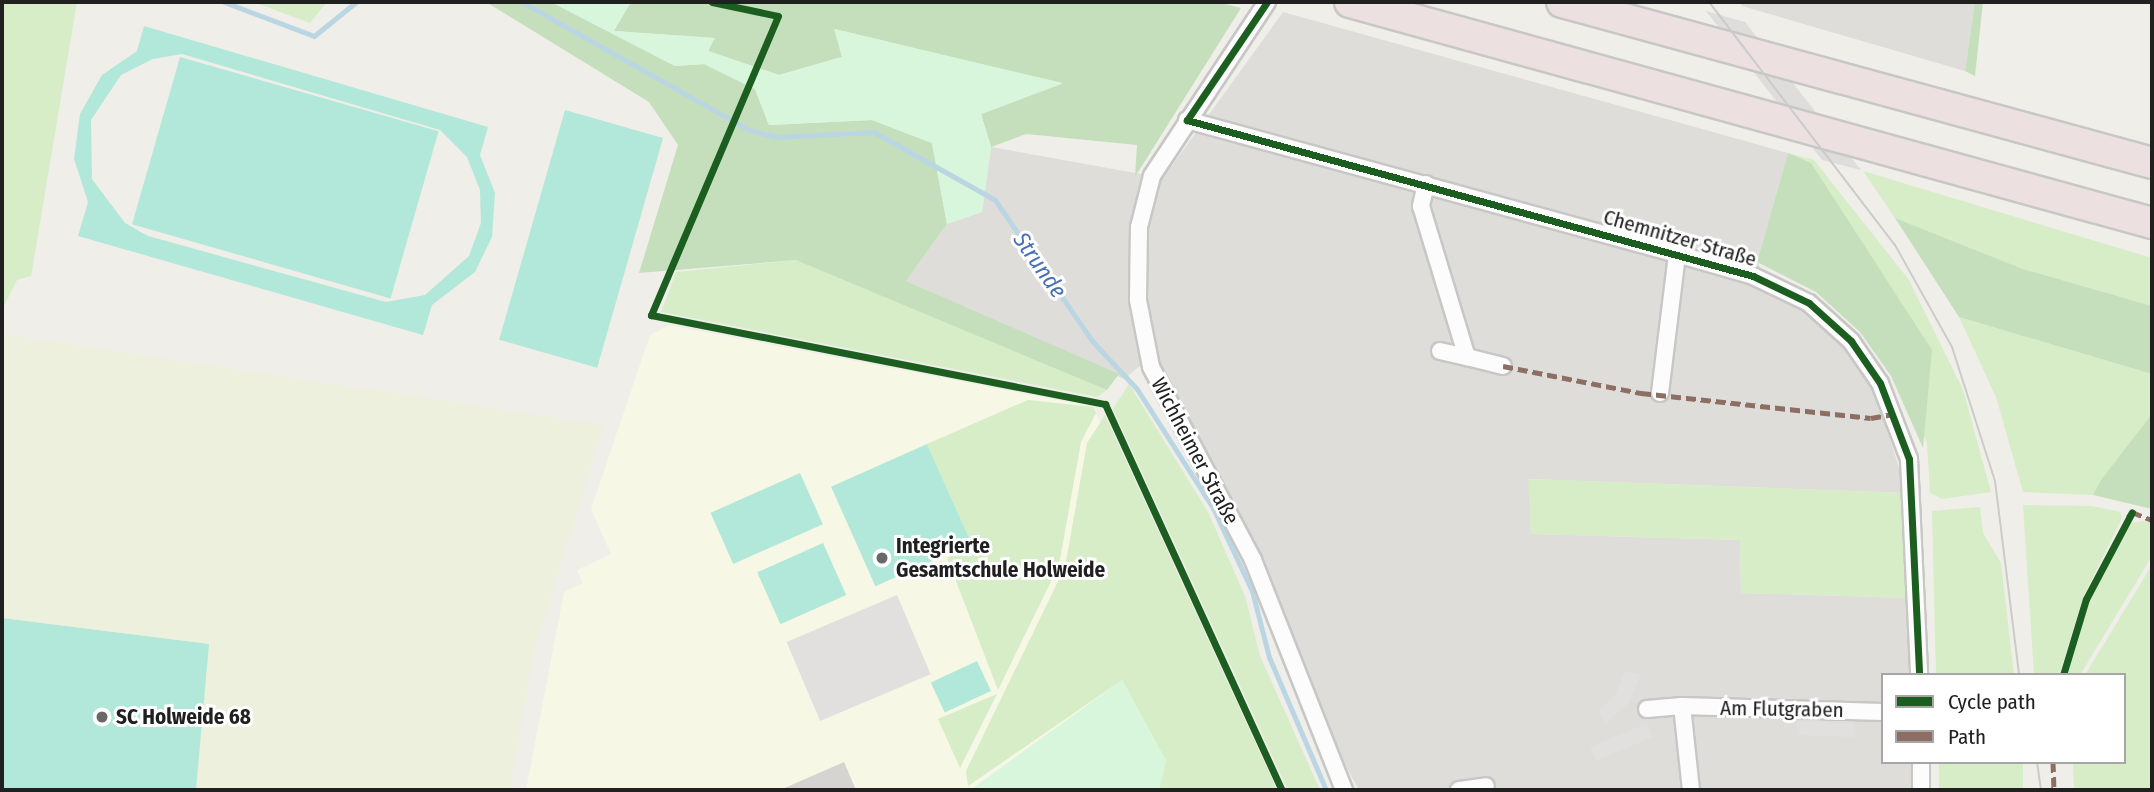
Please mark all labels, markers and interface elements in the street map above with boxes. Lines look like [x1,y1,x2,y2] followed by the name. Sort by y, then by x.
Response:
[1601,204,1759,272] street label: Chemnitzer Straße
[1008,227,1072,303] water label: Strunde
[1146,373,1244,529] street label: Wichheimer Straße
[896,533,1105,583] place label: Integrierte Gesamtschule Holweide
[874,550,890,566] marker: Integrierte Gesamtschule Holweide
[1881,673,2126,764] legend
[1948,689,2036,715] text: Cycle path
[1720,695,1844,723] street label: Am Flutgraben
[116,704,251,730] place label: SC Holweide 68
[94,709,110,725] marker: SC Holweide 68
[1948,724,1986,750] text: Path

